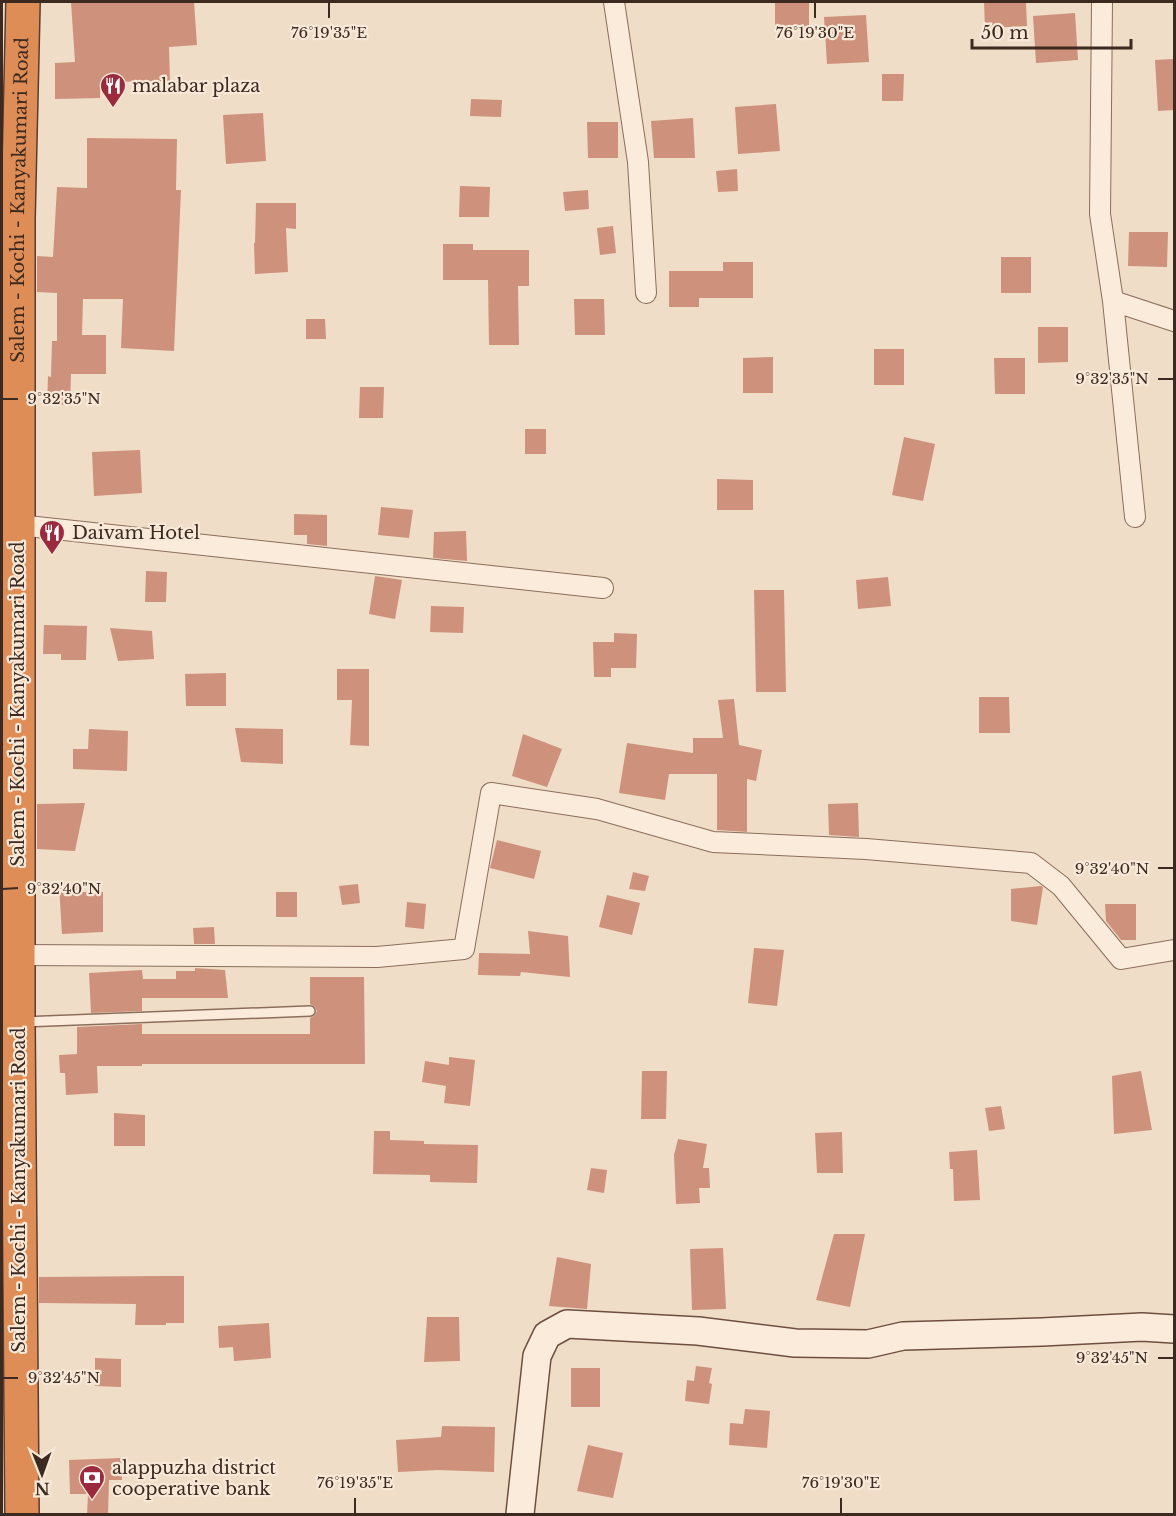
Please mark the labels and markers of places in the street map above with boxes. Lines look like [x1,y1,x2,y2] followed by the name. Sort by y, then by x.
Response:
[98,71,128,109] restaurant icon: malabar plaza
[132,75,260,97] place label: malabar plaza
[37,518,67,556] restaurant icon: Daivam Hotel
[72,522,200,544] place label: Daivam Hotel
[112,1457,276,1500] place label: alappuzha district cooperative bank
[77,1463,107,1501] bank icon: alappuzha district cooperative bank

